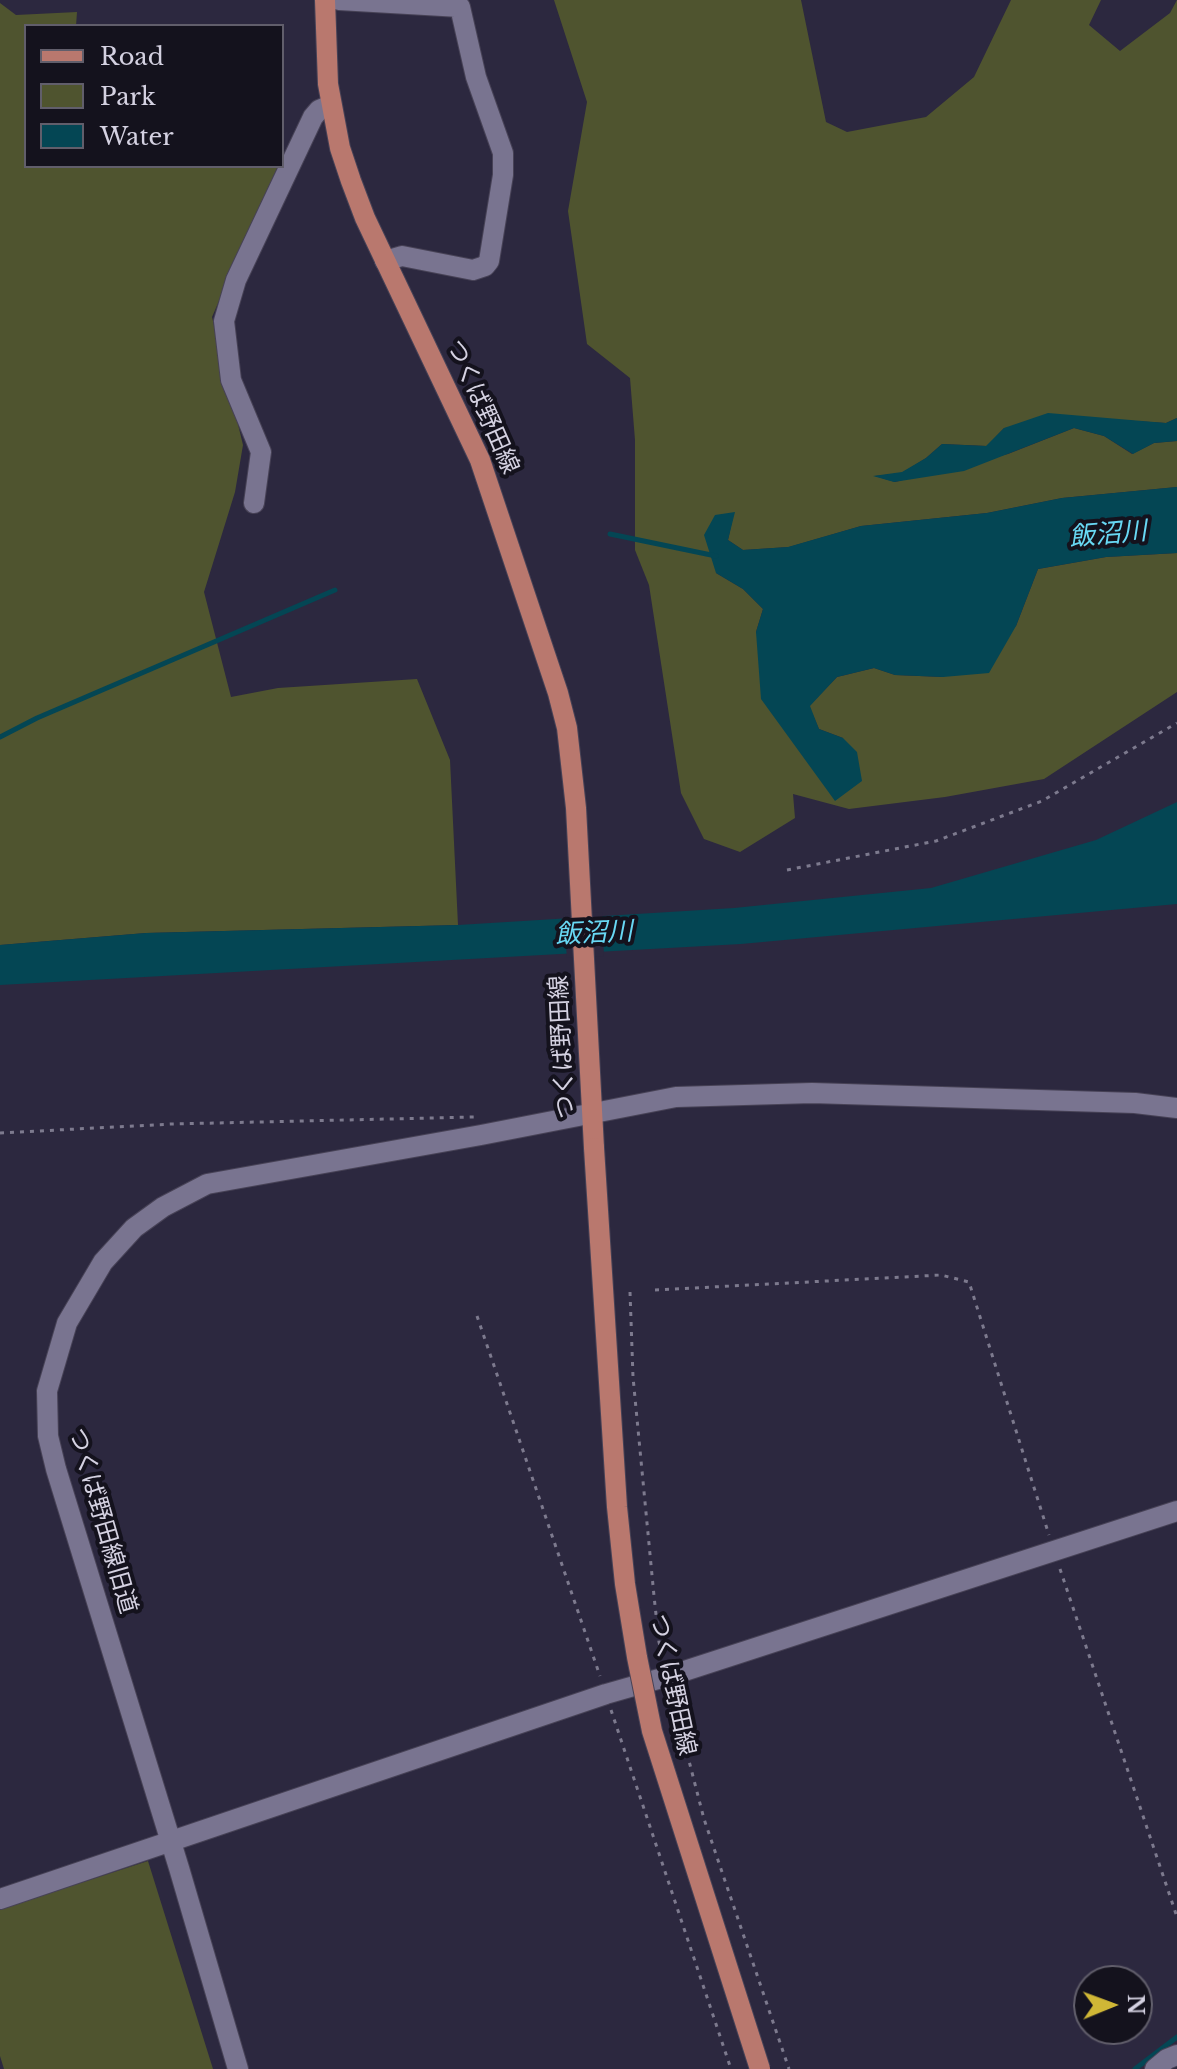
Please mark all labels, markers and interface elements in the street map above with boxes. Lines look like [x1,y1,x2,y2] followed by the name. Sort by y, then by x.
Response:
[24,24,284,168] legend
[100,42,164,71] text: Road
[100,82,156,111] text: Park
[100,122,174,151] text: Water
[440,335,524,479] street label: つくば野田線
[1068,516,1148,554] water label: 飯沼川
[554,916,634,952] water label: 飯沼川
[545,974,581,1120] street label: つくば野田線
[62,1425,142,1617] street label: つくば野田線旧道
[643,1612,701,1758] street label: つくば野田線
[1073,1965,1153,2045] north arrow
[1122,1994,1149,2015] text: N

